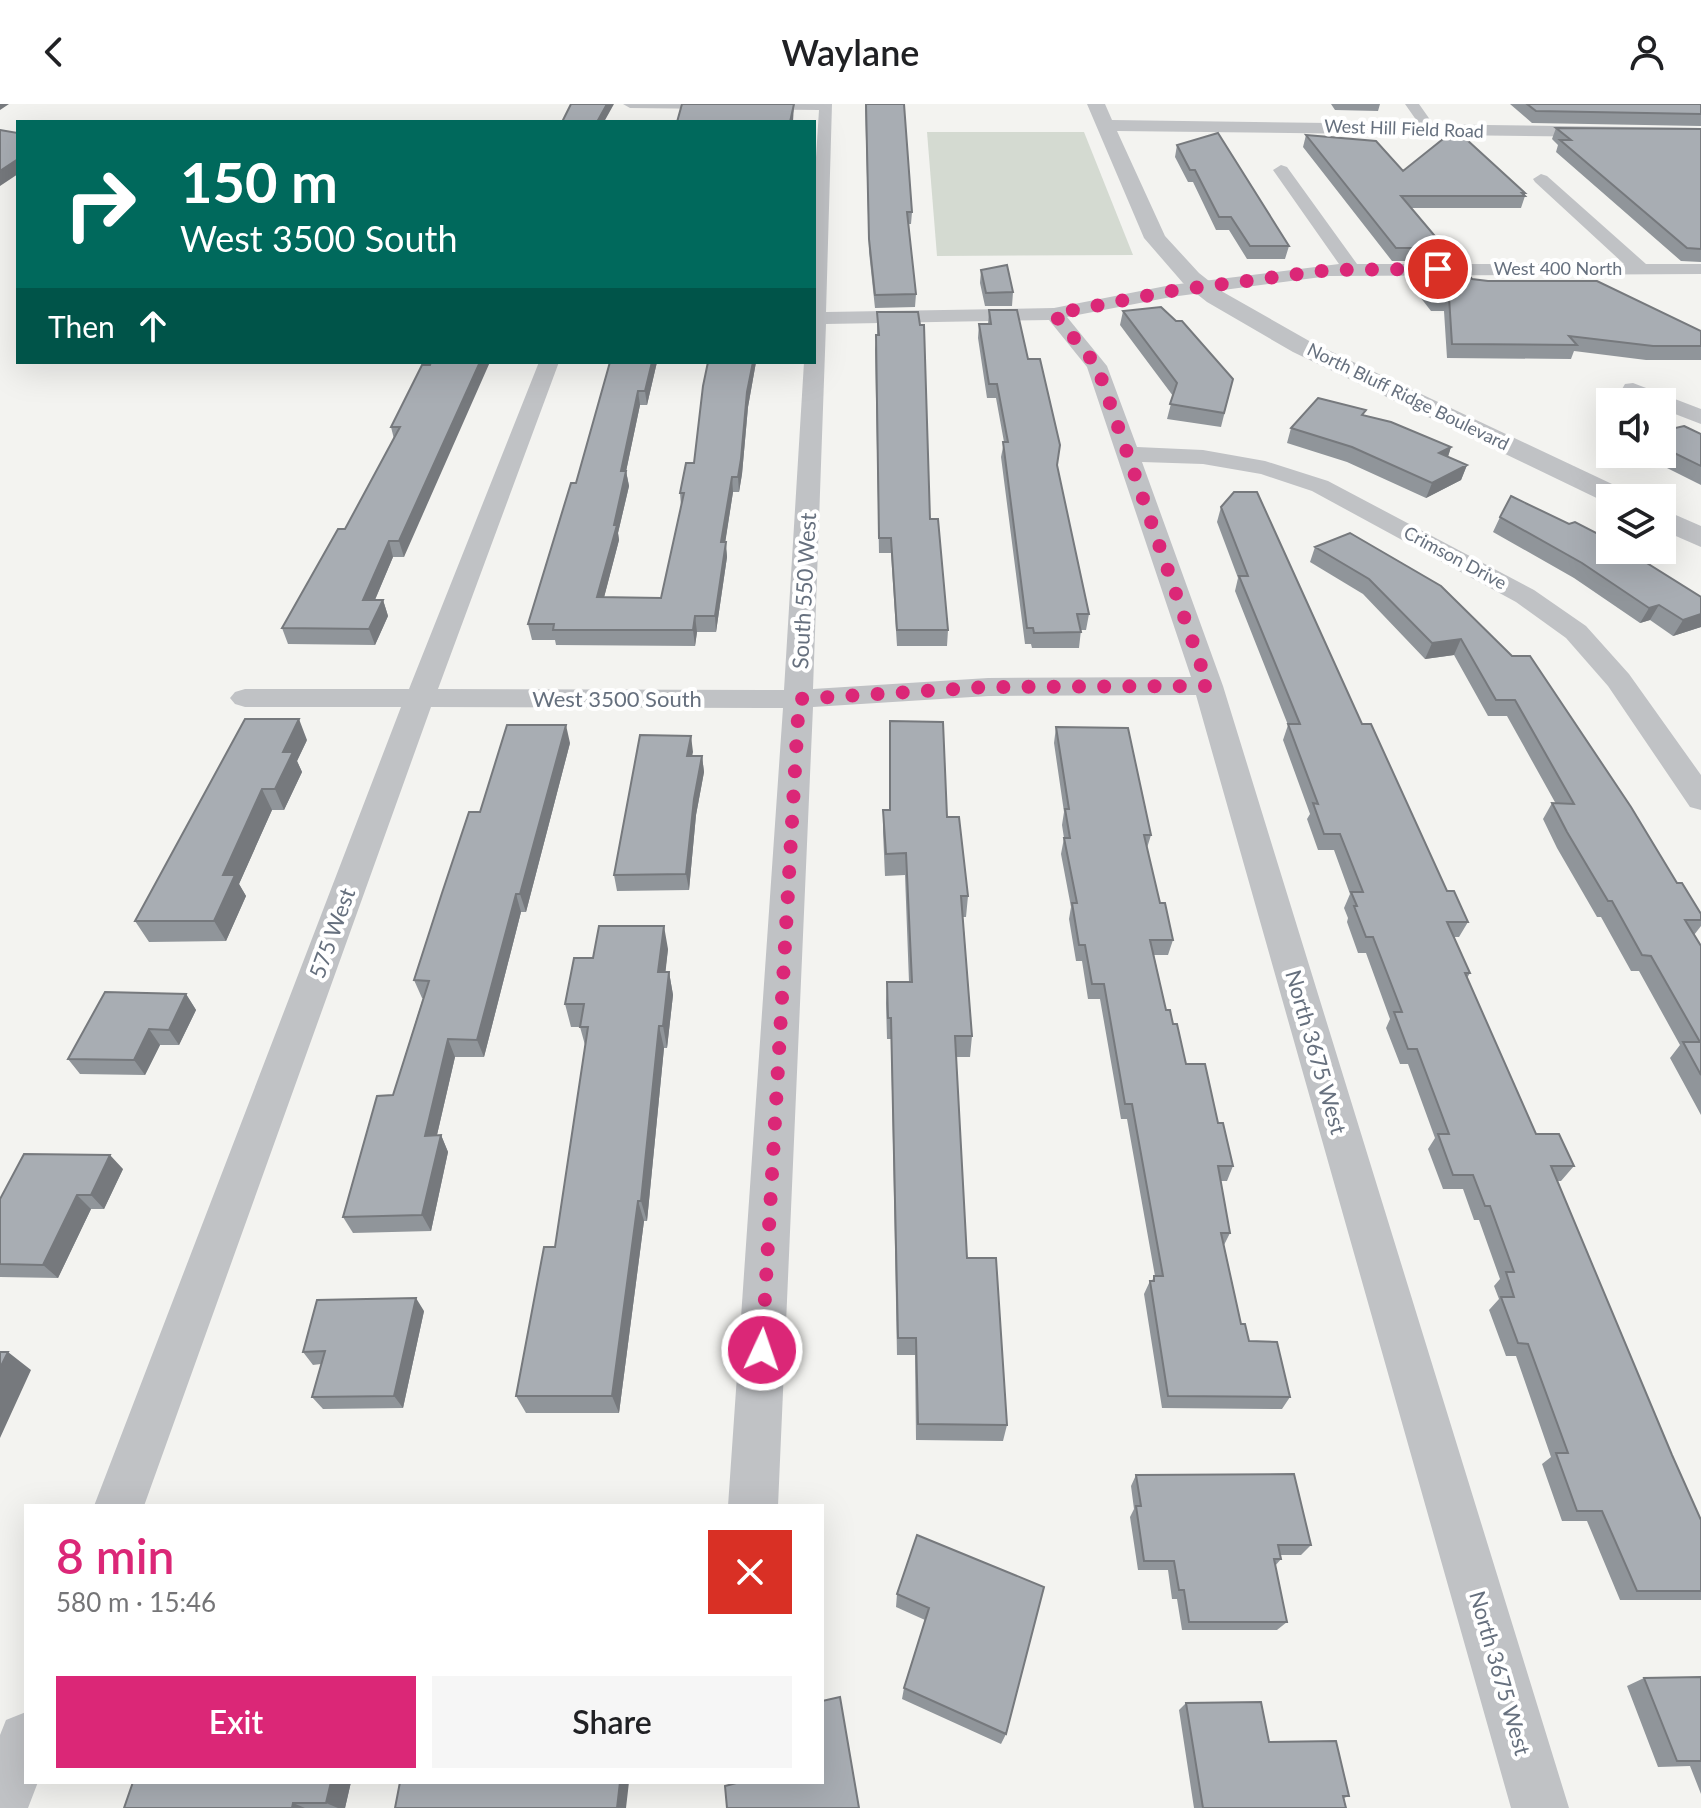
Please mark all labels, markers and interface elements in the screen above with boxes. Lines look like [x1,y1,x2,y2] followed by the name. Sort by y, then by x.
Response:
[32,30,76,74] icon: back
[782,30,919,74] text: Waylane
[1625,30,1669,74] icon: person
[1324,114,1484,142] street label: West Hill Field Road
[180,148,338,215] text: 150 m
[48,152,152,256] icon: right
[180,216,458,260] text: West 3500 South
[1404,235,1472,303] pin
[1416,247,1460,291] icon: arrive
[1494,257,1622,279] street label: West 400 North
[131,304,175,348] icon: ahead
[48,308,115,344] text: Then
[1304,338,1513,455] street label: North Bluff Ridge Boulevard
[1596,388,1676,564] map controls
[1596,388,1676,468] button: sound
[1596,484,1676,564] button: layers
[786,512,821,670] street label: South 550 West
[1400,521,1511,593] street label: Crimson Drive
[532,685,702,712] street label: West 3500 South
[303,884,360,982] street label: 575 West
[1280,967,1353,1137] street label: North 3675 West
[720,1308,804,1392] position arrow
[56,1527,174,1584] text: 8 min
[708,1530,792,1614] button: close
[56,1586,216,1618] text: 580 m · 15:46
[1464,1588,1537,1758] street label: North 3675 West
[56,1676,416,1768] button: Exit
[432,1676,792,1768] button: Share

